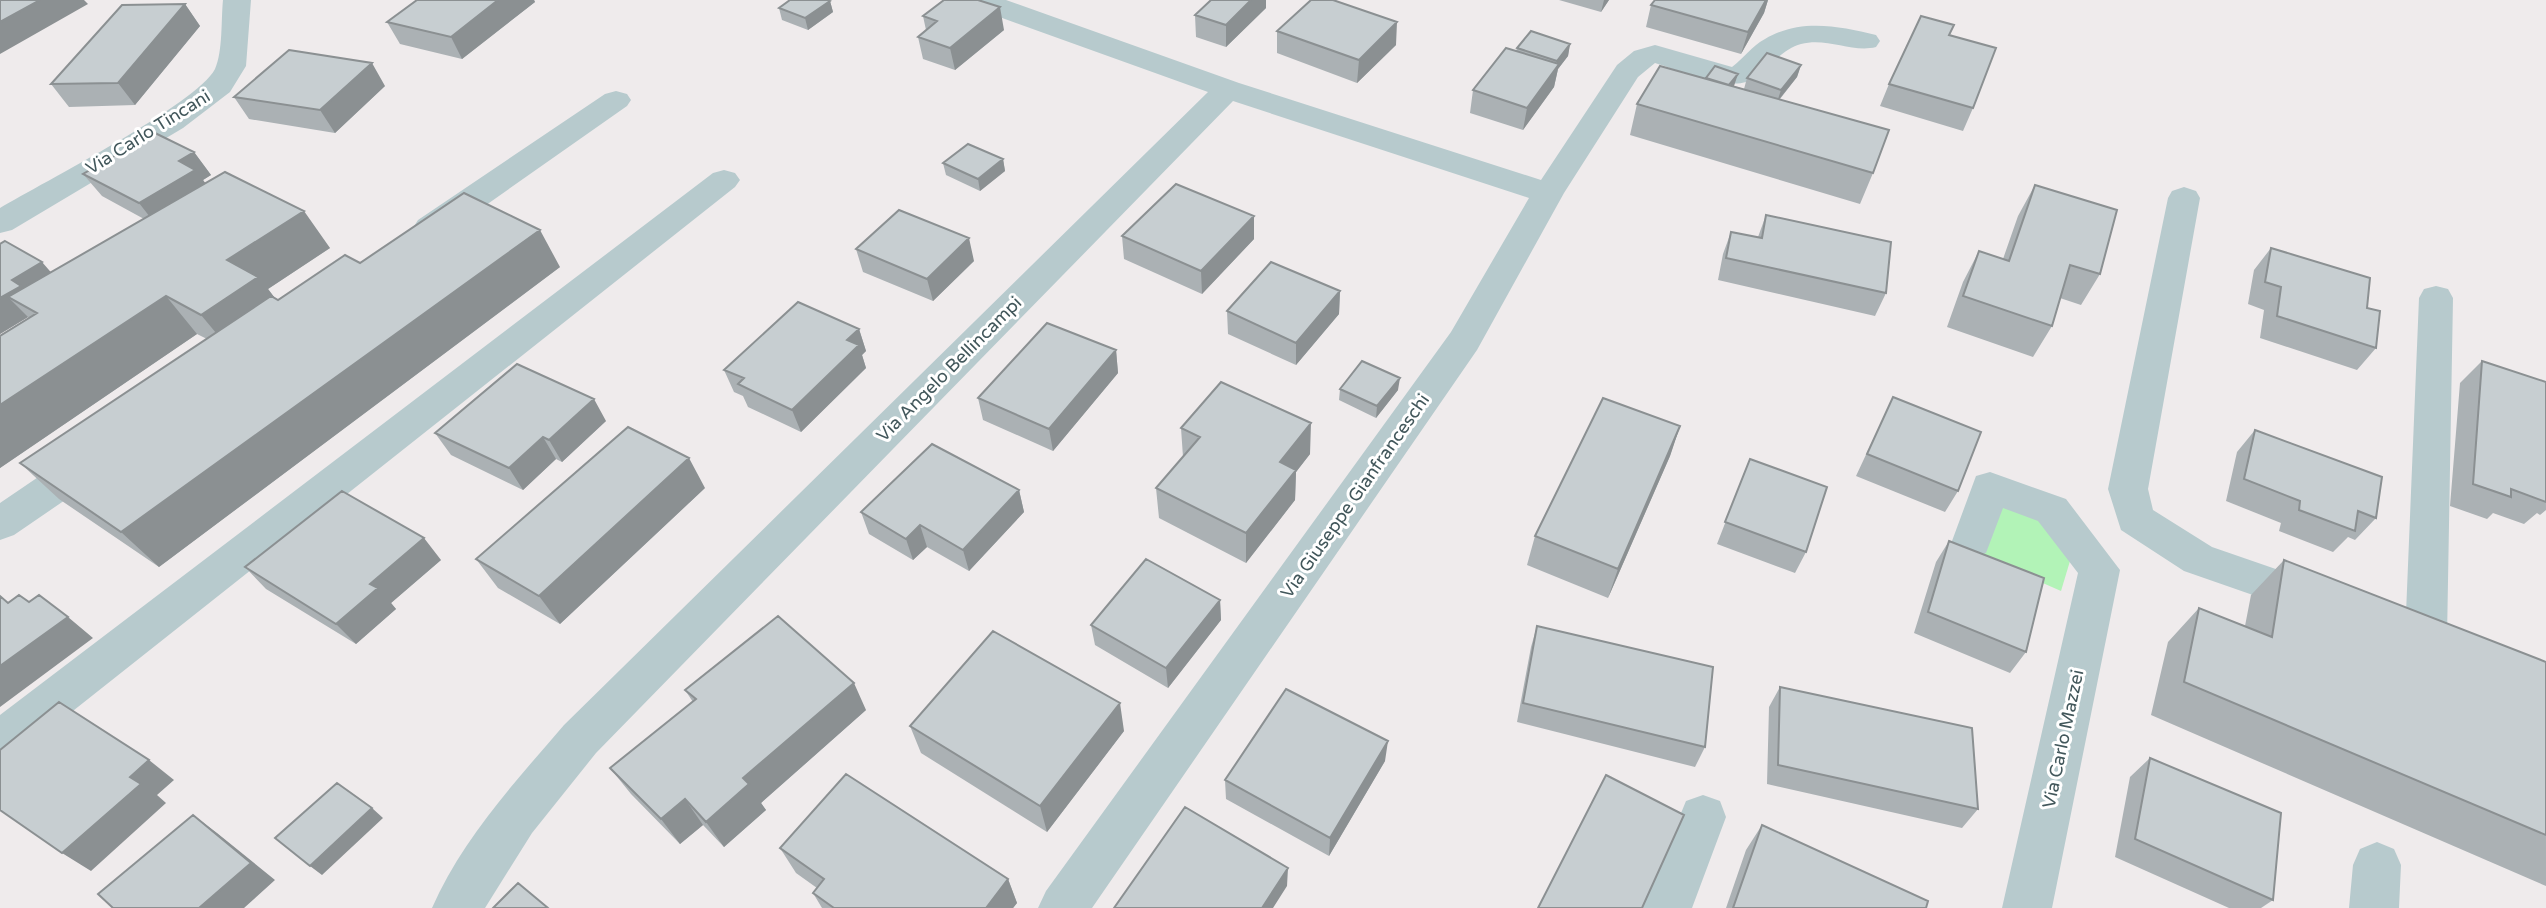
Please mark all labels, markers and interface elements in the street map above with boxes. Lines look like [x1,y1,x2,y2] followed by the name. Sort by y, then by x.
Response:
[82,85,214,179] street label: Via Carlo Tincani
[872,292,1026,446] street label: Via Angelo Bellincampi
[1276,390,1434,602] street label: Via Giuseppe Gianfranceschi
[2038,668,2088,810] street label: Via Carlo Mazzei

